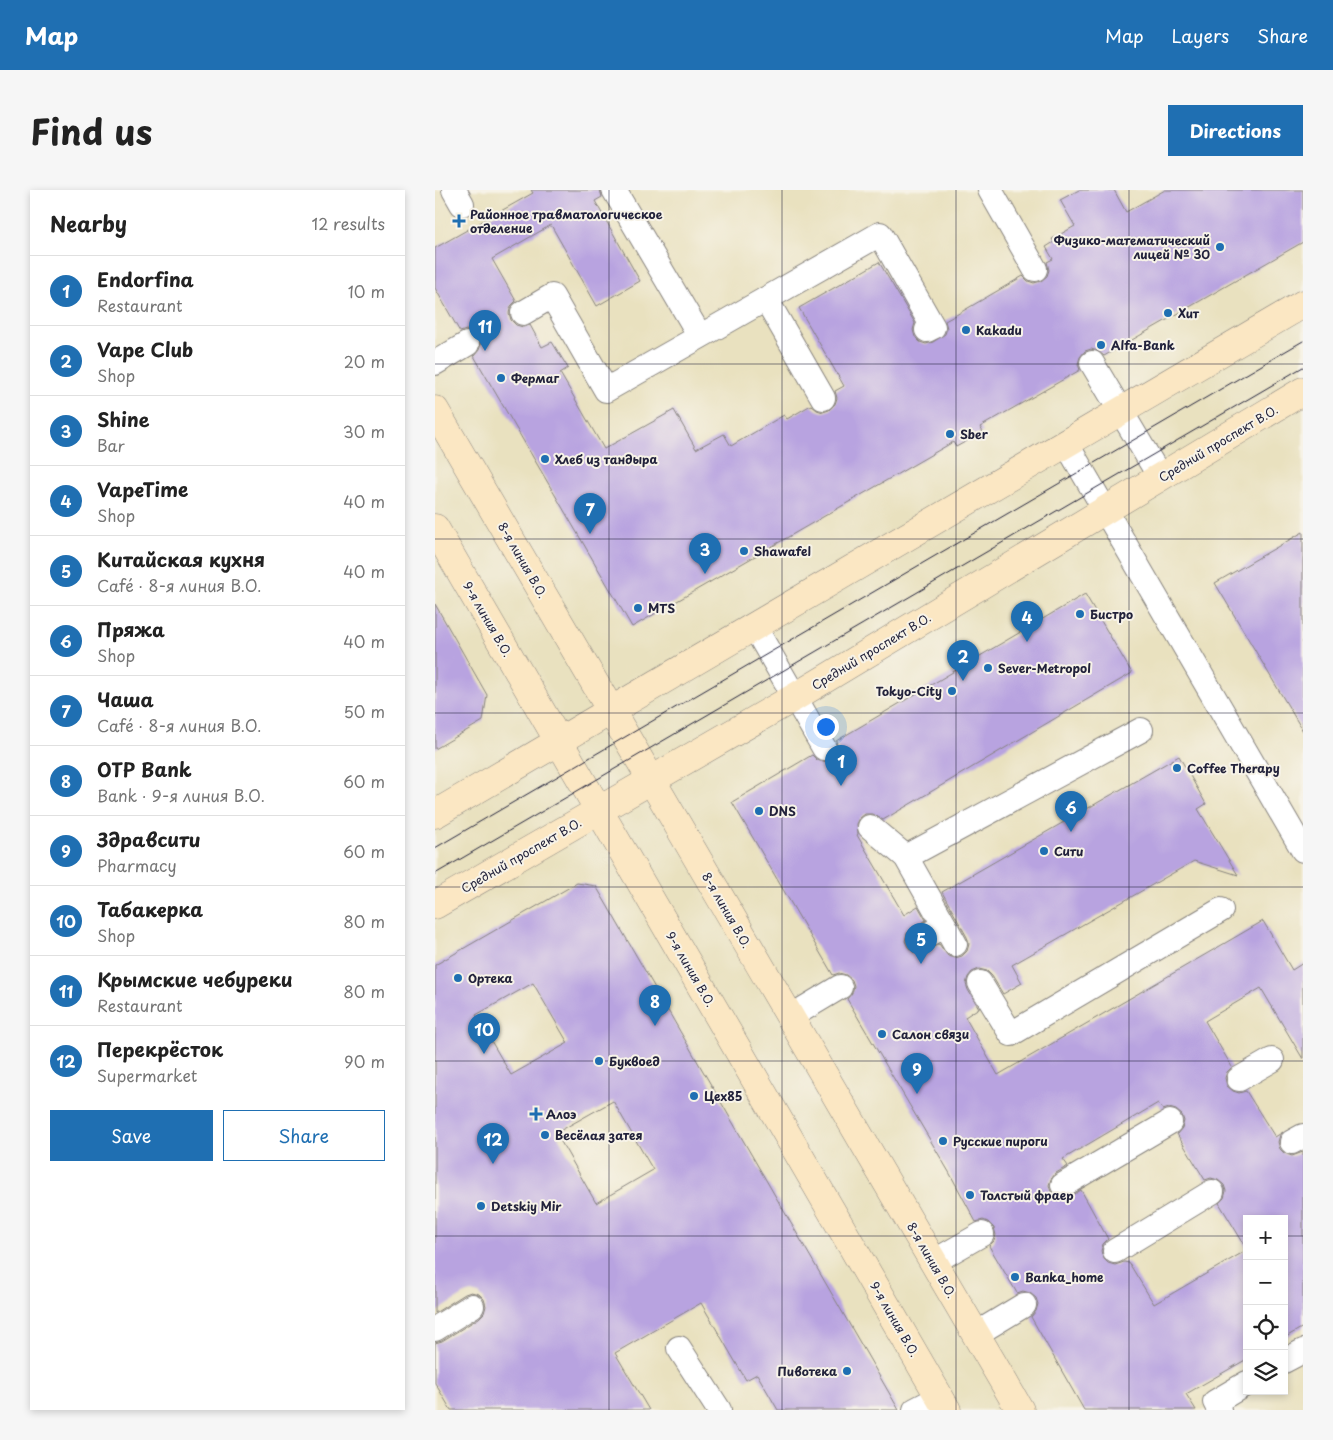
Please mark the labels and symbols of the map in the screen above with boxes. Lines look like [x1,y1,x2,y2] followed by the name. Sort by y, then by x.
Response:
[470,205,663,237] place label: Районное травматологическое отделение
[452,214,466,228] marker: Районное травматологическое отделение
[1054,231,1210,263] place label: Физико-математический лицей № 30
[1214,241,1226,253] marker: Физико-математический лицей № 30
[1177,304,1200,322] place label: Хит
[1162,307,1174,319] marker: Хит
[469,310,501,351] pin: 11
[976,321,1022,339] place label: Kakadu
[960,324,972,336] marker: Kakadu
[1111,336,1175,354] place label: Alfa-Bank
[1095,339,1107,351] marker: Alfa-Bank
[511,369,560,387] place label: Фермаг
[495,372,507,384] marker: Фермаг
[1155,400,1281,486] street label: Средний проспект В.О.
[960,425,989,443] place label: Sber
[944,428,956,440] marker: Sber
[555,450,658,468] place label: Хлеб из тандыра
[539,453,551,465] marker: Хлеб из тандыра
[574,493,606,534] pin: 7
[494,519,552,601] street label: 8-я линия В.О.
[689,533,721,574] pin: 3
[754,542,811,560] place label: Shawafel
[738,545,750,557] marker: Shawafel
[459,578,517,660] street label: 9-я линия В.О.
[648,599,675,617] place label: MTS
[1011,601,1043,642] pin: 4
[632,602,644,614] marker: MTS
[1090,605,1133,623] place label: Бистро
[808,608,934,694] street label: Средний проспект В.О.
[1074,608,1086,620] marker: Бистро
[947,640,979,681] pin: 2
[998,659,1091,677] place label: Sever-Metropol
[982,662,994,674] marker: Sever-Metropol
[876,682,942,700] place label: Tokyo-City
[946,685,958,697] marker: Tokyo-City
[813,714,839,740] your location
[825,745,857,786] pin: 1
[1187,759,1280,777] place label: Coffee Therapy
[1171,762,1183,774] marker: Coffee Therapy
[1055,791,1087,832] pin: 6
[769,802,796,820] place label: DNS
[753,805,765,817] marker: DNS
[457,813,585,897] street label: Средний проспект В.О.
[1054,842,1084,860] place label: Сити
[1038,845,1050,857] marker: Сити
[698,869,756,951] street label: 8-я линия В.О.
[905,923,937,964] pin: 5
[662,928,720,1010] street label: 9-я линия В.О.
[468,969,513,987] place label: Ортека
[452,972,464,984] marker: Ортека
[639,985,671,1026] pin: 8
[468,1013,500,1054] pin: 10
[892,1025,969,1043] place label: Салон связи
[876,1028,888,1040] marker: Салон связи
[609,1052,660,1070] place label: Буквоед
[901,1053,933,1094] pin: 9
[593,1055,605,1067] marker: Буквоед
[704,1087,742,1105] place label: Цех85
[688,1090,700,1102] marker: Цех85
[546,1105,576,1123] place label: Алоэ
[530,1108,542,1120] marker: Алоэ
[477,1123,509,1164] pin: 12
[555,1126,643,1144] place label: Весёлая затея
[539,1129,551,1141] marker: Весёлая затея
[953,1132,1048,1150] place label: Русские пироги
[937,1135,949,1147] marker: Русские пироги
[980,1186,1074,1204] place label: Толстый фраер
[964,1189,976,1201] marker: Толстый фраер
[491,1197,562,1215] place label: Detskiy Mir
[475,1200,487,1212] marker: Detskiy Mir
[903,1219,961,1301] street label: 8-я линия В.О.
[1025,1268,1104,1286] place label: Banka_home
[1009,1271,1021,1283] marker: Banka_home
[866,1278,924,1360] street label: 9-я линия В.О.
[777,1362,837,1380] place label: Пивотека
[841,1365,853,1377] marker: Пивотека

